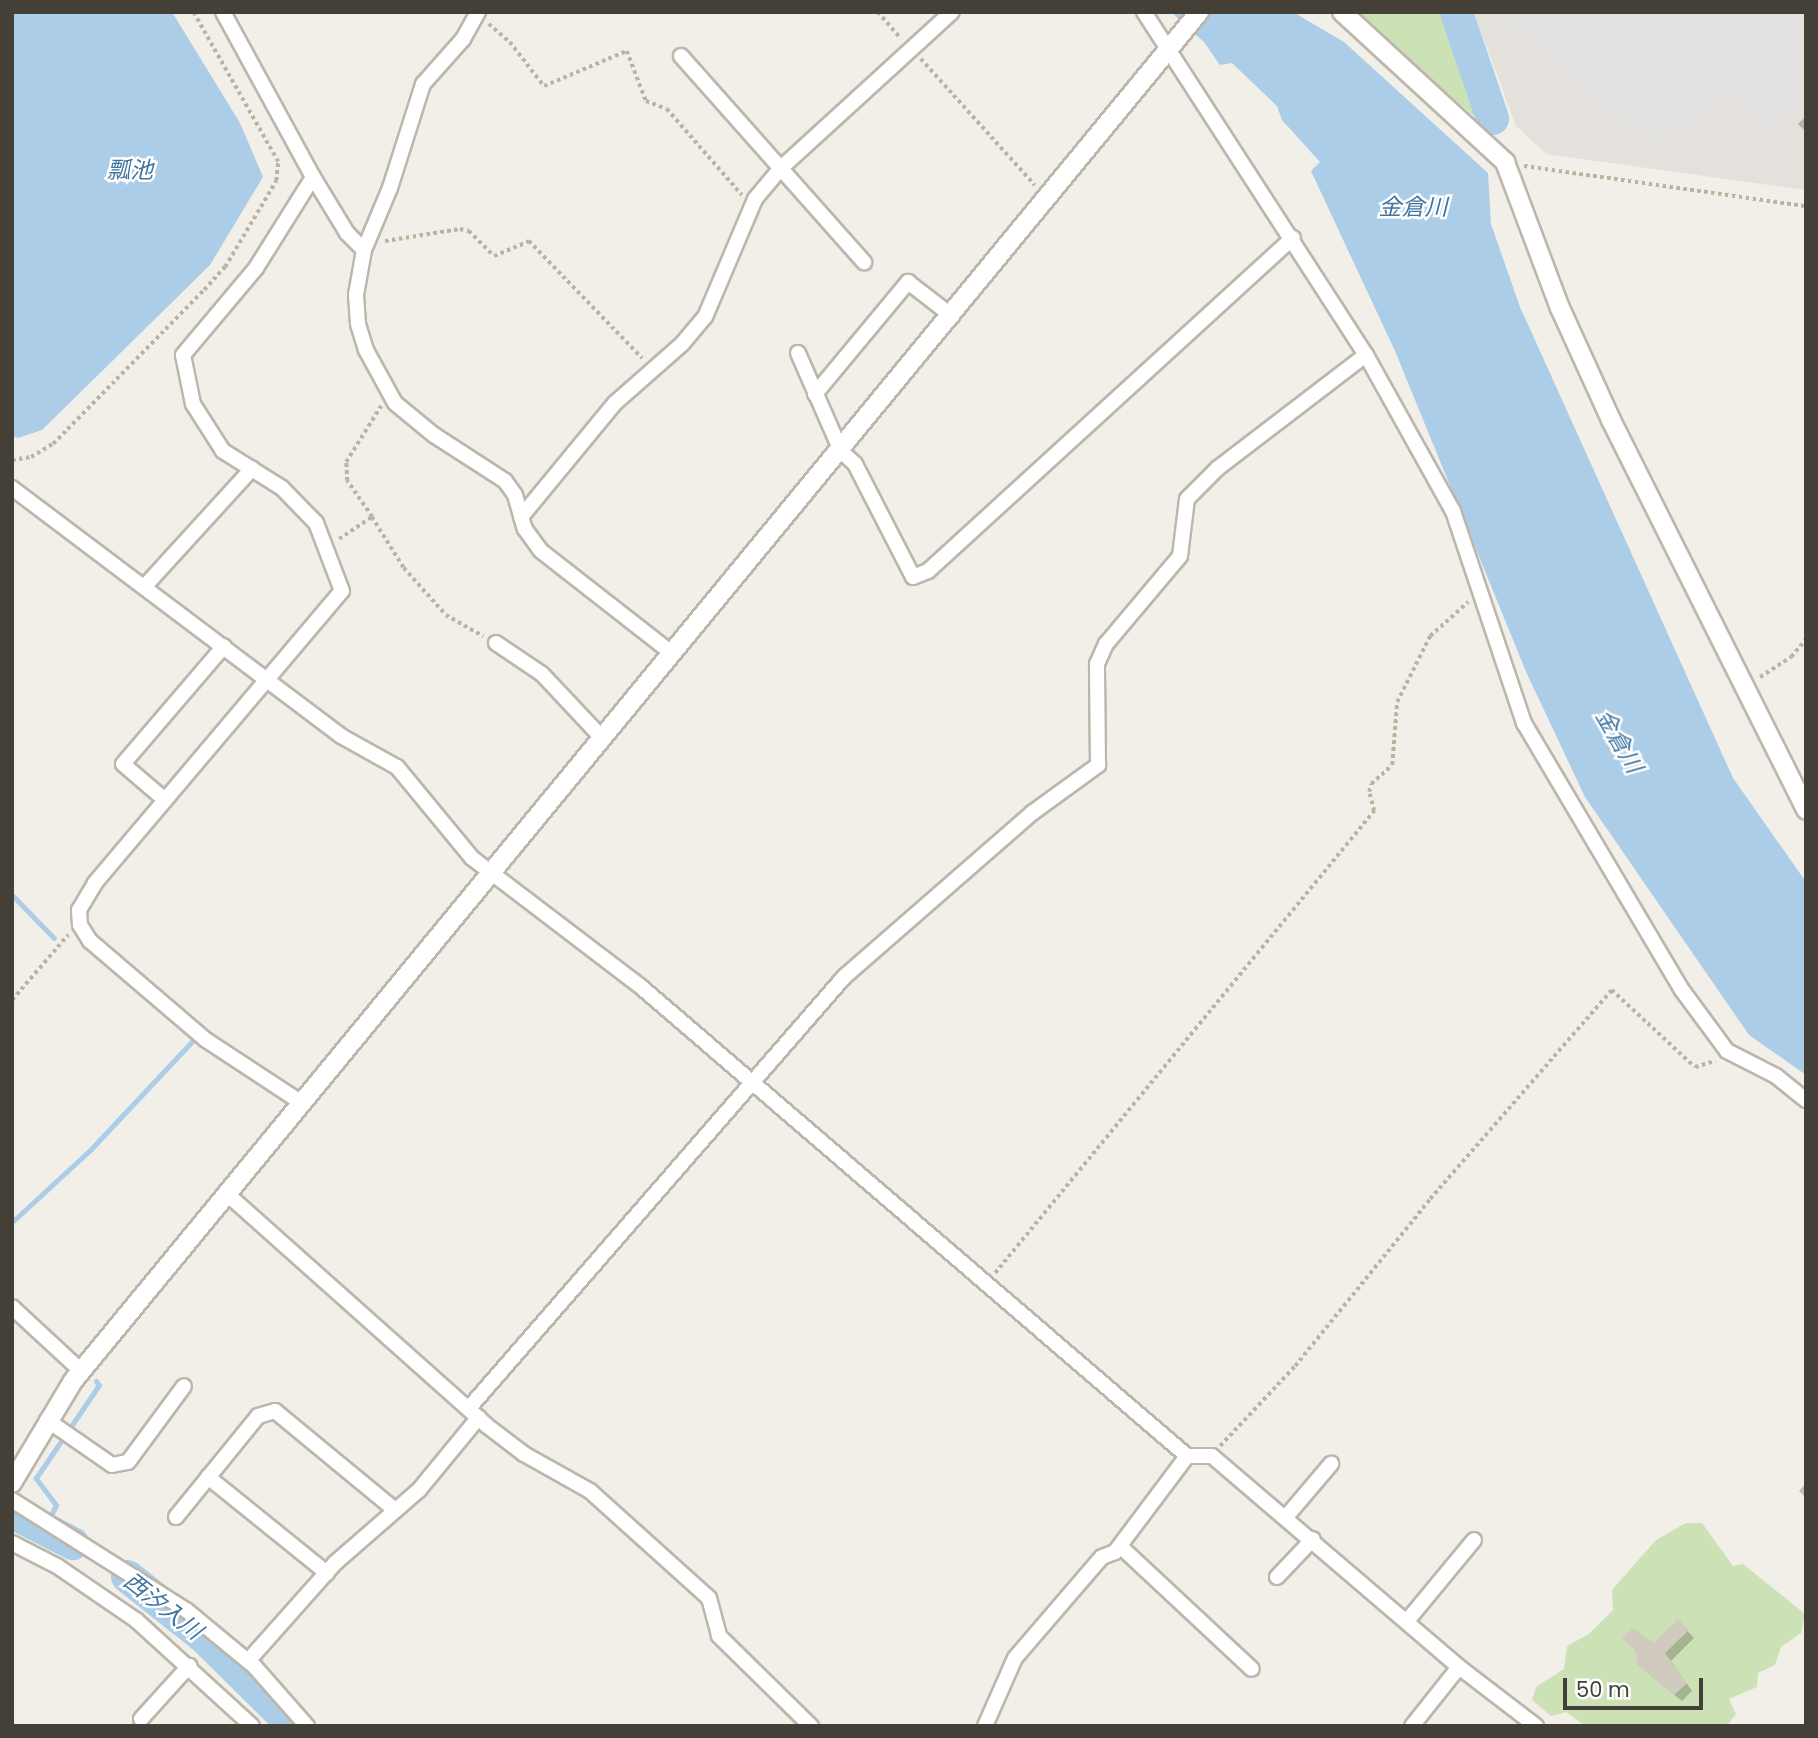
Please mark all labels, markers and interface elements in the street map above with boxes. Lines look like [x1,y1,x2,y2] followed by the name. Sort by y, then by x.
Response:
[107,156,153,184] water label: 瓢池
[1379,193,1447,221] water label: 金倉川
[1590,704,1648,778] water label: 金倉川
[118,1567,208,1645] water label: 西汐入川
[1566,1664,1706,1708] scale bar
[1576,1675,1630,1704] text: 50 m

